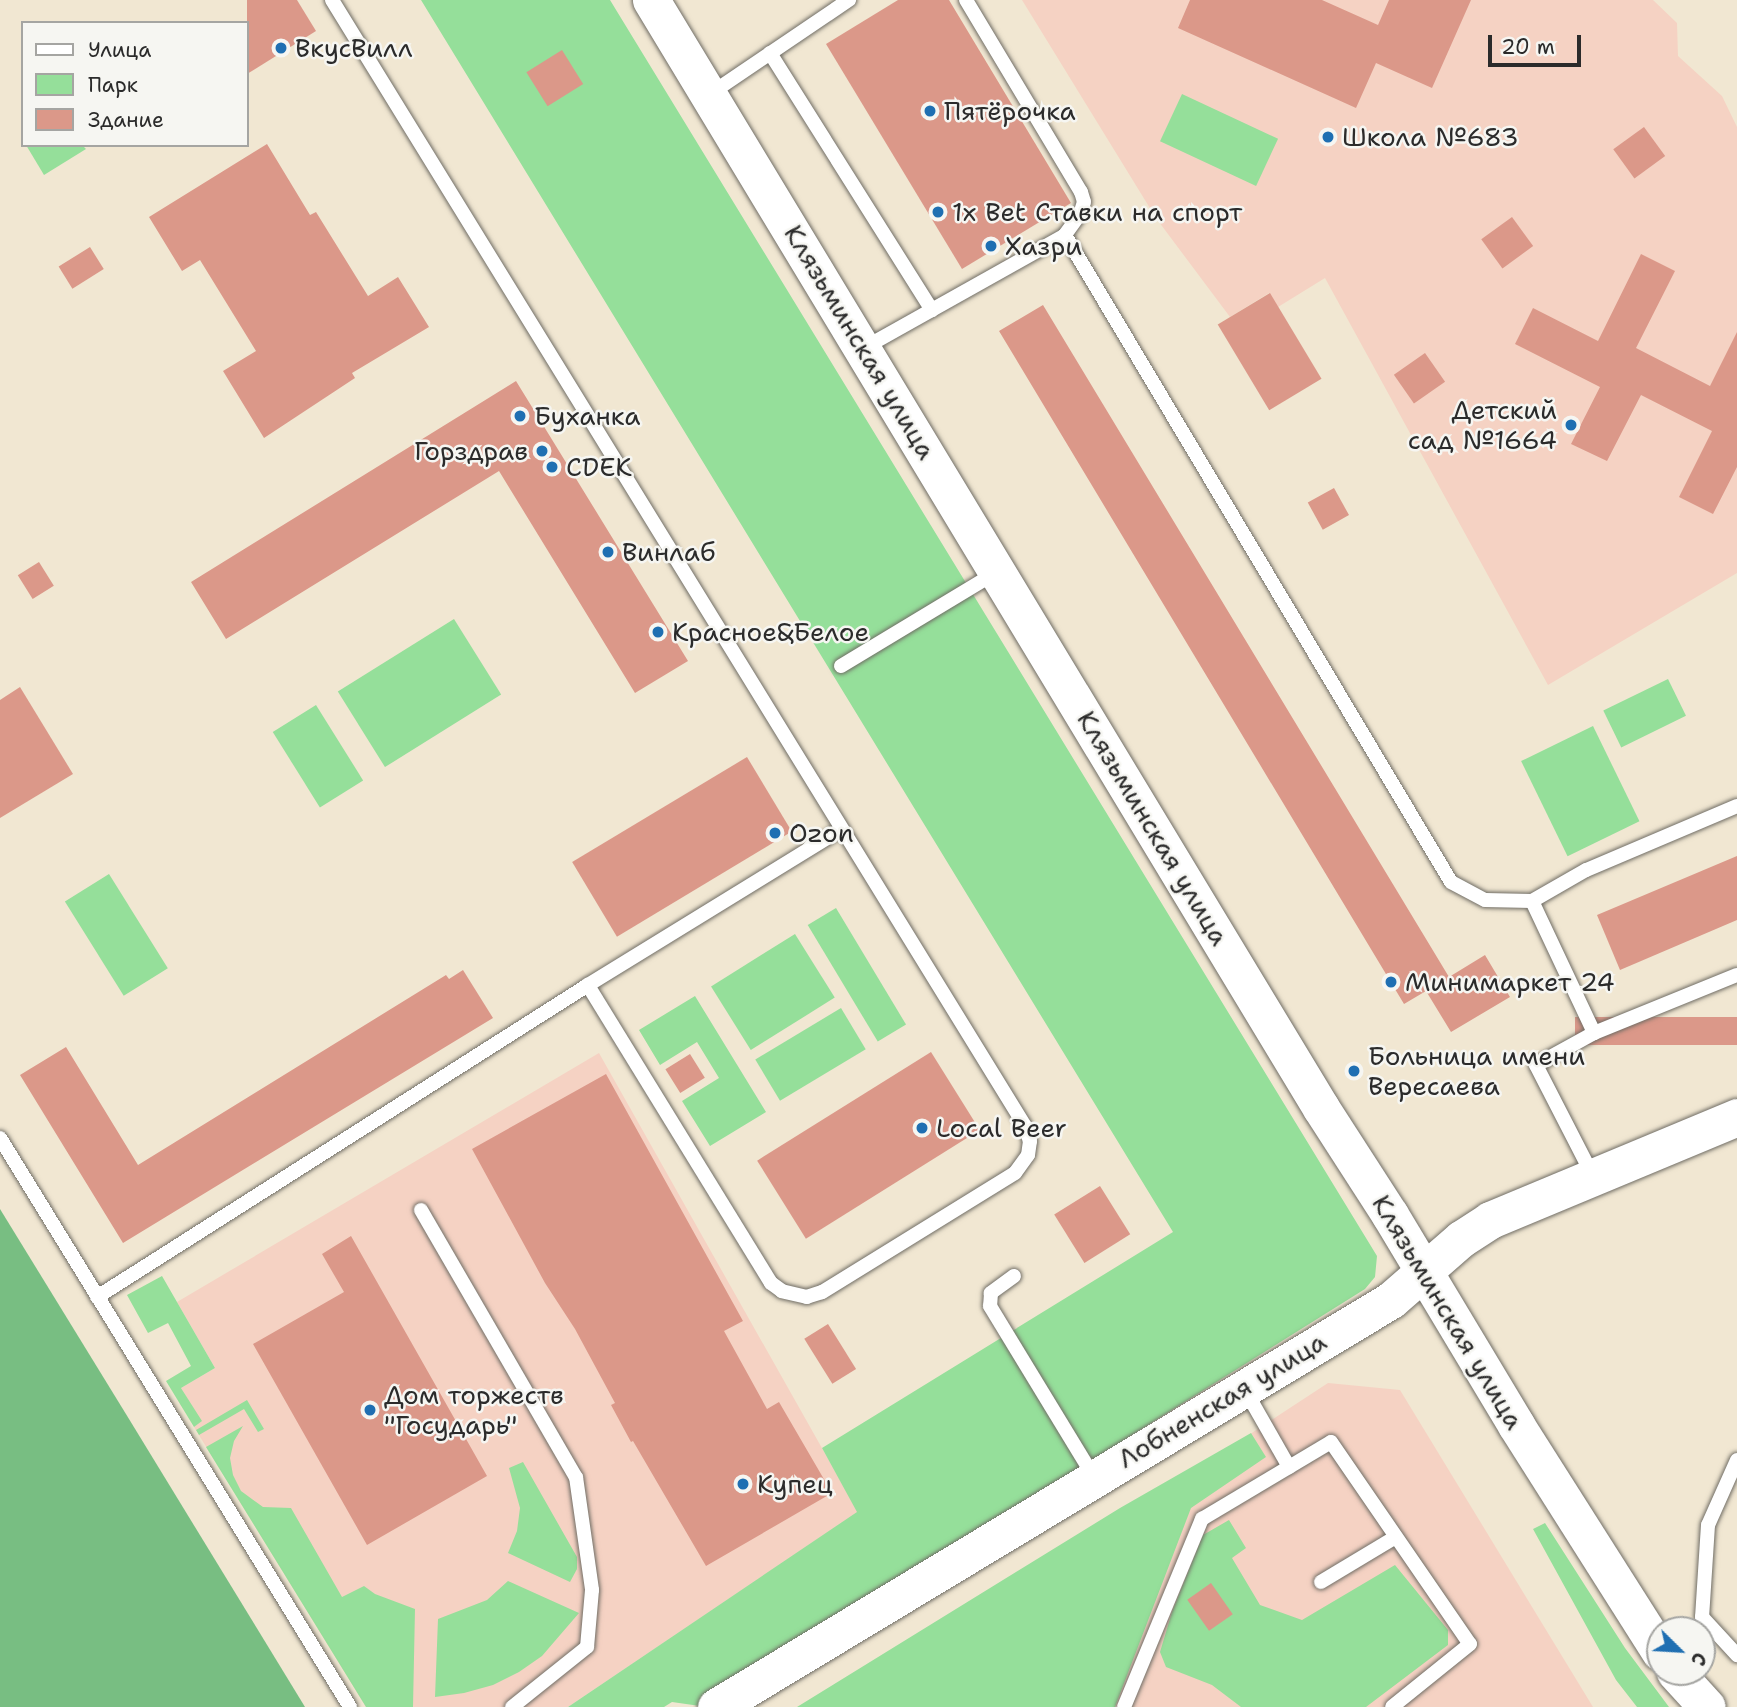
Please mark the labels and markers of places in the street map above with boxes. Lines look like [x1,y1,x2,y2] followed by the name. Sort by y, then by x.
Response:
[295,32,412,64] place label: ВкусВилл
[273,40,289,56] marker: ВкусВилл
[944,95,1076,127] place label: Пятёрочка
[922,103,938,119] marker: Пятёрочка
[1342,121,1519,153] place label: Школа №683
[1320,129,1336,145] marker: Школа №683
[952,196,1242,228] place label: 1x Bet Ставки на спорт
[930,204,946,220] marker: 1x Bet Ставки на спорт
[1005,230,1082,262] place label: Хазри
[983,238,999,254] marker: Хазри
[1408,394,1557,456] place label: Детский сад №1664
[534,400,640,432] place label: Буханка
[512,408,528,424] marker: Буханка
[1563,417,1579,433] marker: Детский сад №1664
[414,435,528,467] place label: Горздрав
[534,443,550,459] marker: Горздрав
[566,451,632,483] place label: CDEK
[544,459,560,475] marker: CDEK
[622,536,715,568] place label: Винлаб
[600,544,616,560] marker: Винлаб
[672,616,869,648] place label: Красное&Белое
[650,624,666,640] marker: Красное&Белое
[789,817,854,849] place label: Ozon
[767,825,783,841] marker: Ozon
[1405,966,1615,998] place label: Минимаркет 24
[1383,974,1399,990] marker: Минимаркет 24
[1368,1040,1585,1102] place label: Больница имени Вересаева
[1346,1063,1362,1079] marker: Больница имени Вересаева
[936,1112,1067,1144] place label: Local Beer
[914,1120,930,1136] marker: Local Beer
[384,1379,564,1440] place label: Дом торжеств "Государь"
[362,1402,378,1418] marker: Дом торжеств "Государь"
[757,1468,833,1500] place label: Купец
[735,1476,751,1492] marker: Купец

